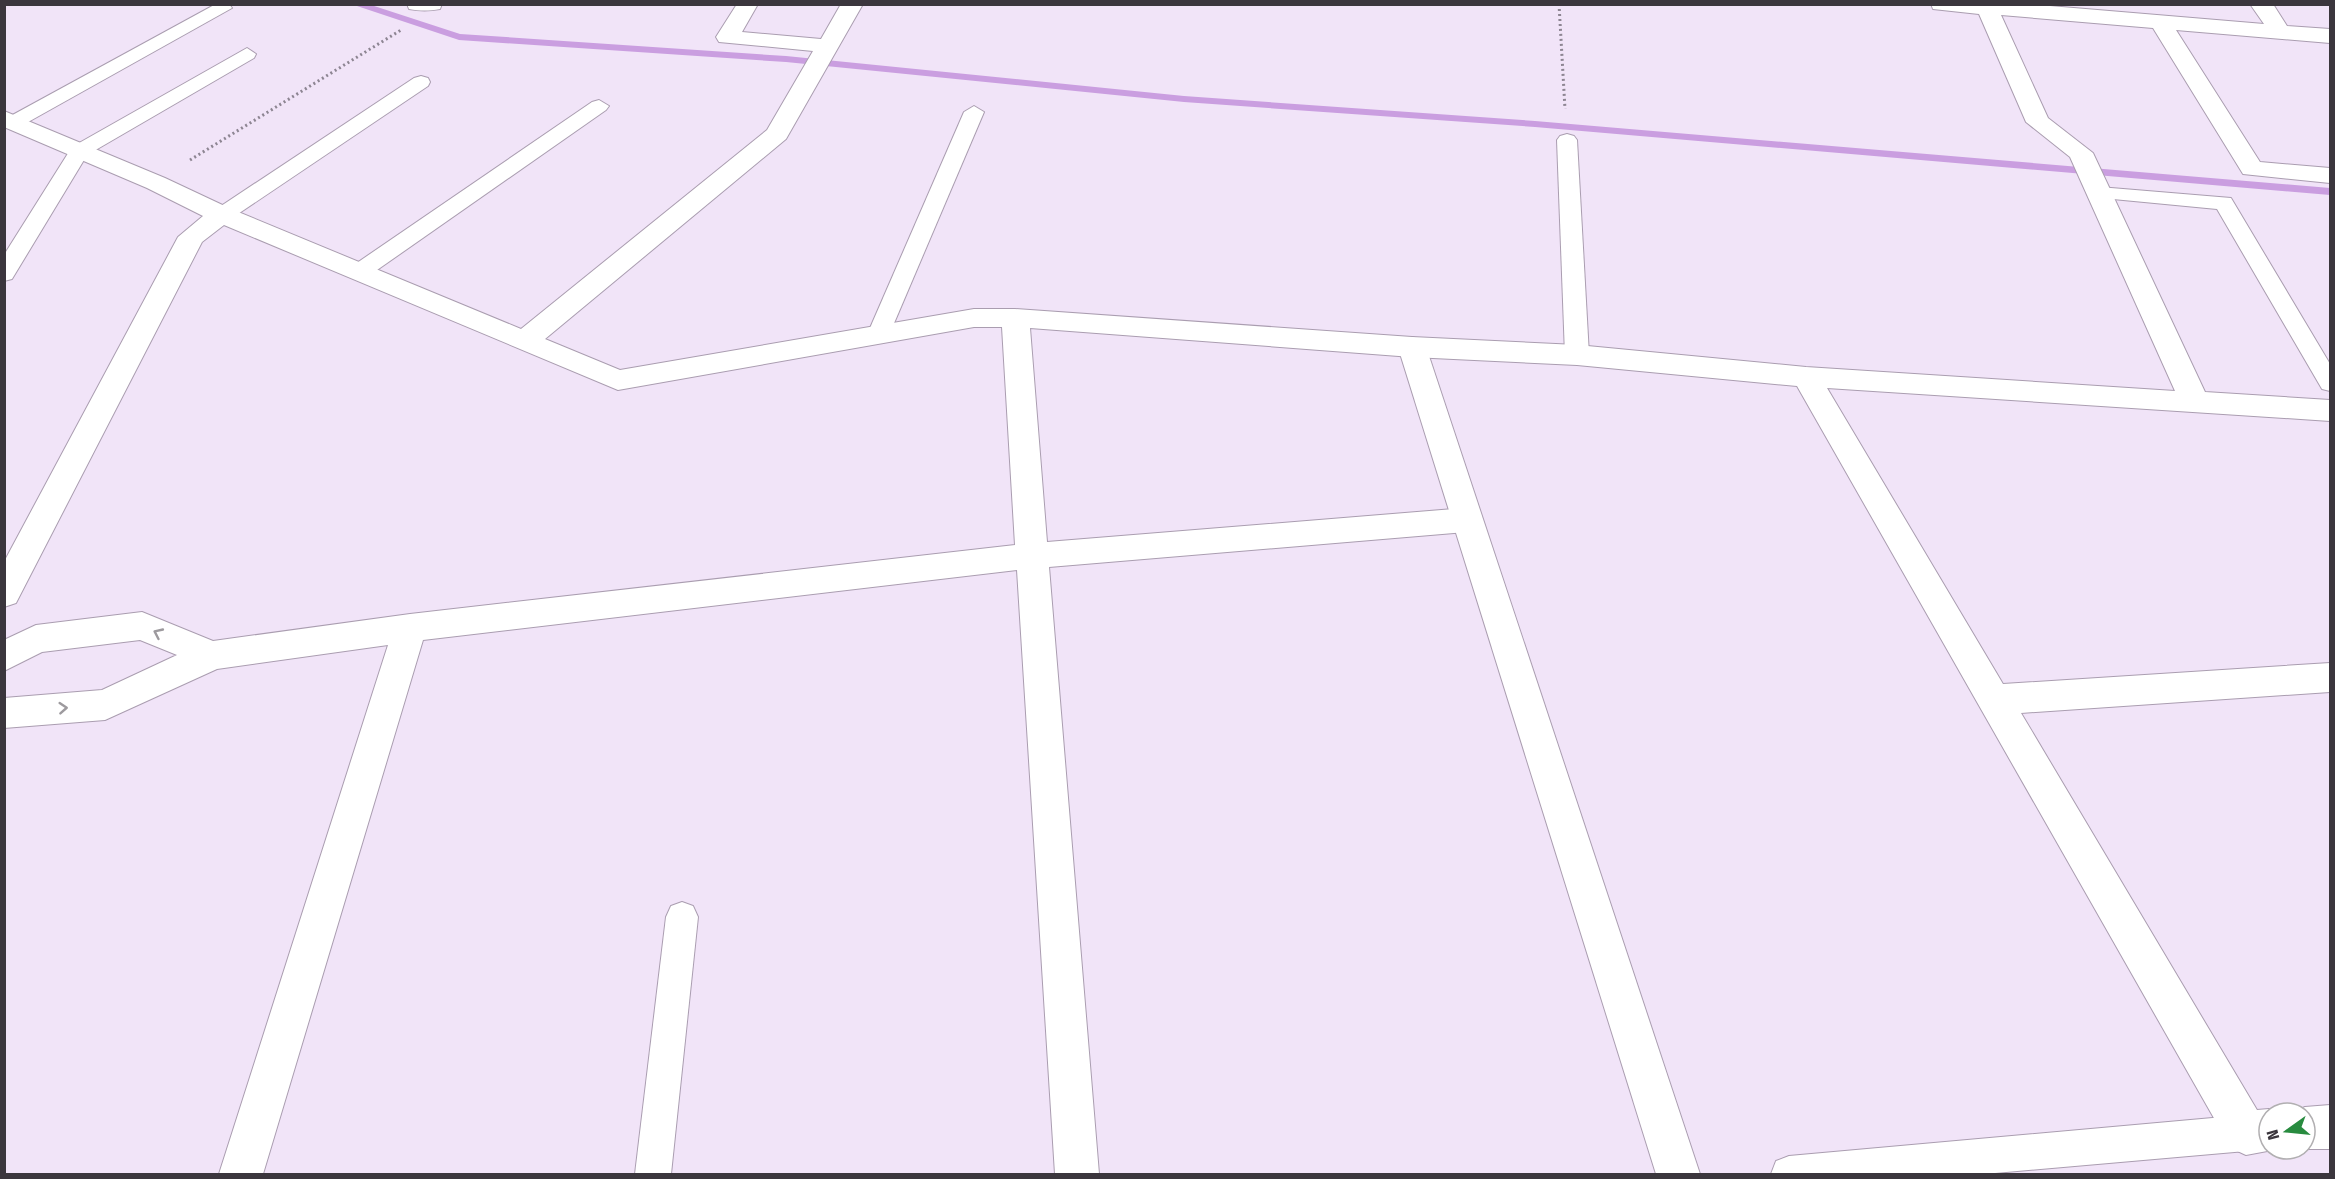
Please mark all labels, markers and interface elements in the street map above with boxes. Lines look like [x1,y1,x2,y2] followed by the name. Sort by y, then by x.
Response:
[153,629,164,641] one-way arrow
[58,702,67,715] one-way arrow
[2257,1101,2317,1161] north arrow
[2263,1128,2283,1142] text: N

